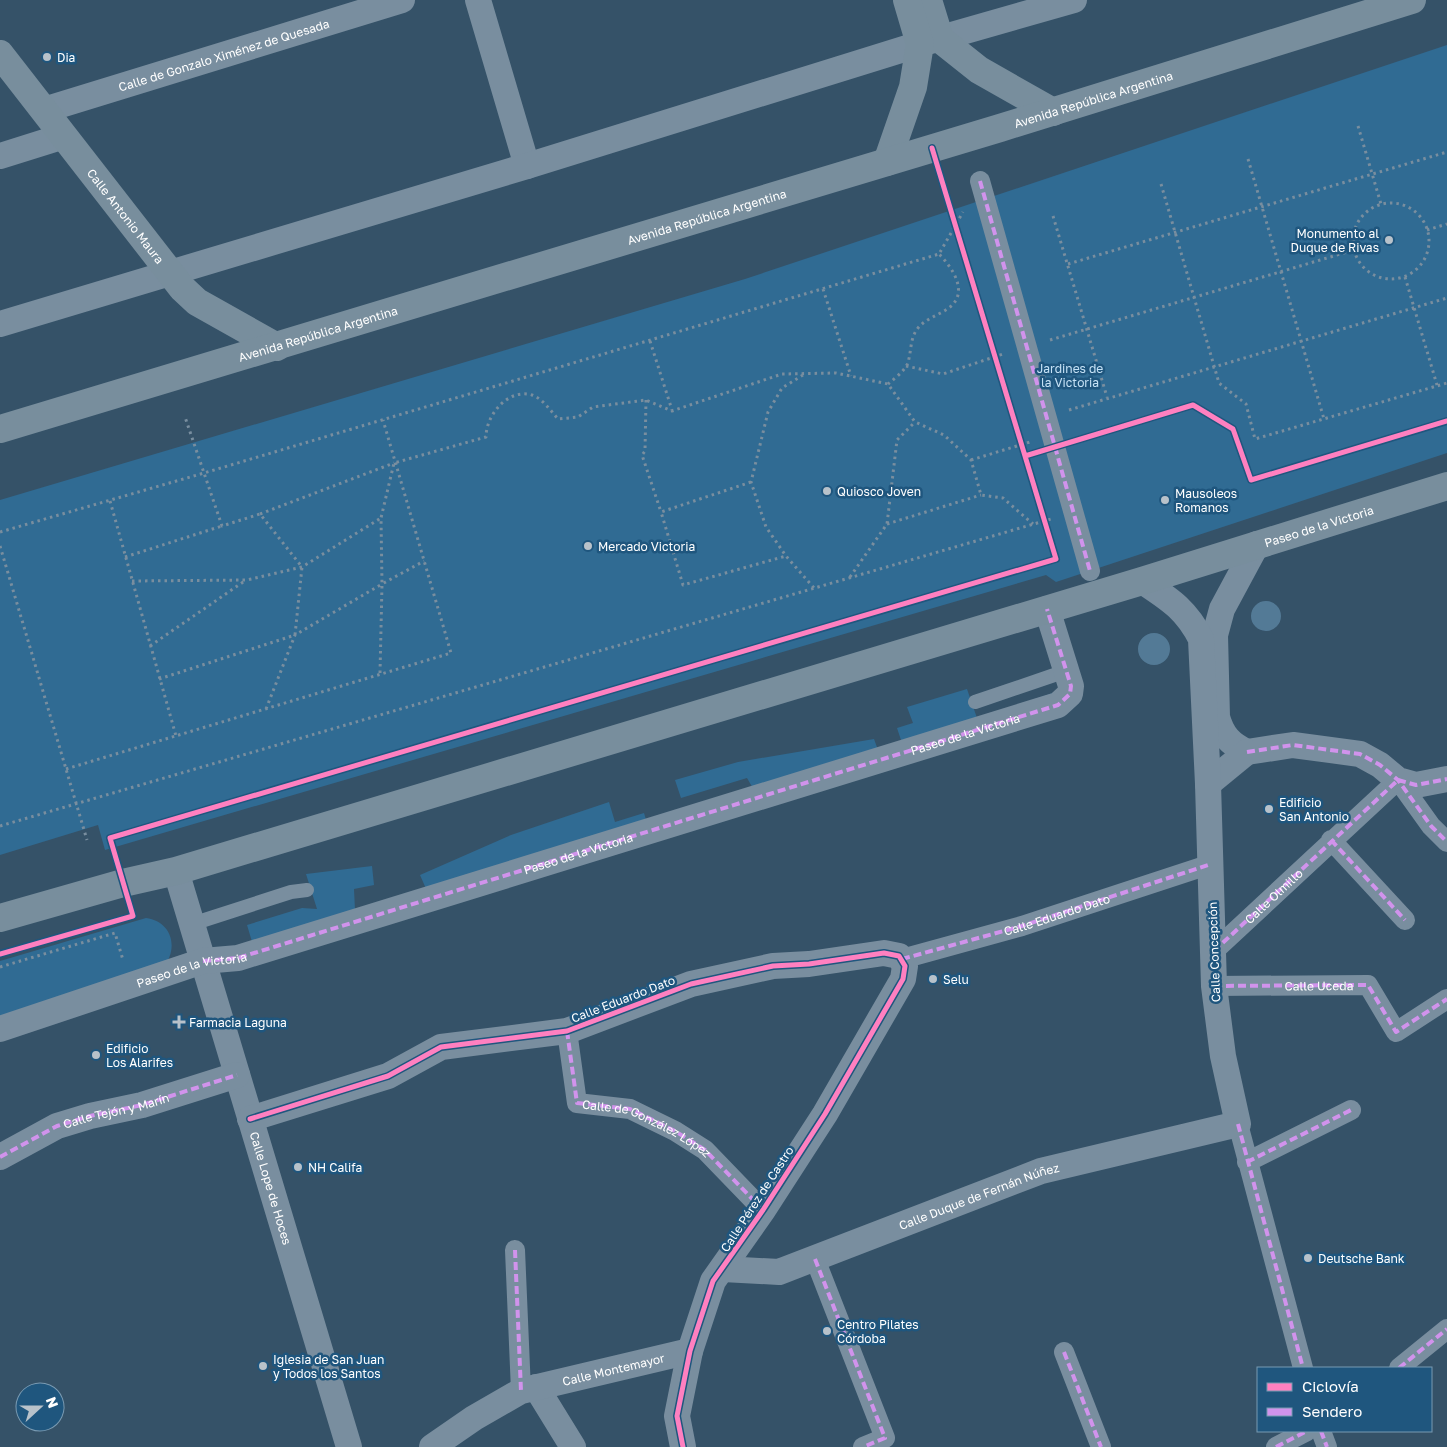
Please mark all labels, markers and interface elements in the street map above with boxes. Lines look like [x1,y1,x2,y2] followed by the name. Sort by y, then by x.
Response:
[116,15,331,94] street label: Calle de Gonzalo Ximénez de Quesada
[57,50,75,65] place label: Dia
[41,51,53,63] marker: Dia
[1012,67,1175,131] street label: Avenida República Argentina
[84,165,168,266] street label: Calle Antonio Maura
[625,185,788,247] street label: Avenida República Argentina
[1291,226,1379,255] place label: Monumento al Duque de Rivas
[1383,234,1395,246] marker: Monumento al Duque de Rivas
[237,302,399,364] street label: Avenida República Argentina
[1037,361,1103,390] park label: Jardines de la Victoria
[837,484,921,499] place label: Quiosco Joven
[821,485,833,497] marker: Quiosco Joven
[1175,486,1237,515] place label: Mausoleos Romanos
[1159,494,1171,506] marker: Mausoleos Romanos
[1262,502,1375,550] street label: Paseo de la Victoria
[598,539,695,554] place label: Mercado Victoria
[582,540,594,552] marker: Mercado Victoria
[909,710,1022,758] street label: Paseo de la Victoria
[1279,795,1349,824] place label: Edificio San Antonio
[1263,803,1275,815] marker: Edificio San Antonio
[522,829,635,877] street label: Paseo de la Victoria
[1241,865,1305,926] street label: Calle Olmillo
[1002,890,1112,938] street label: Calle Eduardo Dato
[1205,902,1223,1002] street label: Calle Concepción
[134,948,248,990] street label: Paseo de la Victoria
[569,972,677,1026] street label: Calle Eduardo Dato
[943,972,969,987] place label: Selu
[927,973,939,985] marker: Selu
[1284,978,1354,993] street label: Calle Uceda
[189,1015,287,1030] place label: Farmacia Laguna
[173,1016,185,1028] marker: Farmacia Laguna
[106,1041,173,1070] place label: Edificio Los Alarifes
[90,1049,102,1061] marker: Edificio Los Alarifes
[61,1089,171,1131] street label: Calle Tejón y Marín
[581,1096,715,1160] street label: Calle de González López
[247,1130,295,1246] street label: Calle Lope de Hoces
[717,1143,797,1255] street label: Calle Pérez de Castro
[896,1159,1061,1233] street label: Calle Duque de Fernán Núñez
[308,1160,362,1175] place label: NH Califa
[292,1161,304,1173] marker: NH Califa
[1318,1251,1405,1266] place label: Deutsche Bank
[1302,1252,1314,1264] marker: Deutsche Bank
[837,1317,919,1346] place label: Centro Pilates Córdoba
[821,1325,833,1337] marker: Centro Pilates Córdoba
[561,1350,666,1389] street label: Calle Montemayor
[273,1352,384,1381] place label: Iglesia de San Juan y Todos los Santos
[257,1360,269,1372] marker: Iglesia de San Juan y Todos los Santos
[1257,1367,1432,1432] legend
[1302,1377,1359,1395] text: Ciclovía
[15,1382,65,1432] north arrow
[43,1394,62,1410] text: N
[1302,1402,1362,1420] text: Sendero

